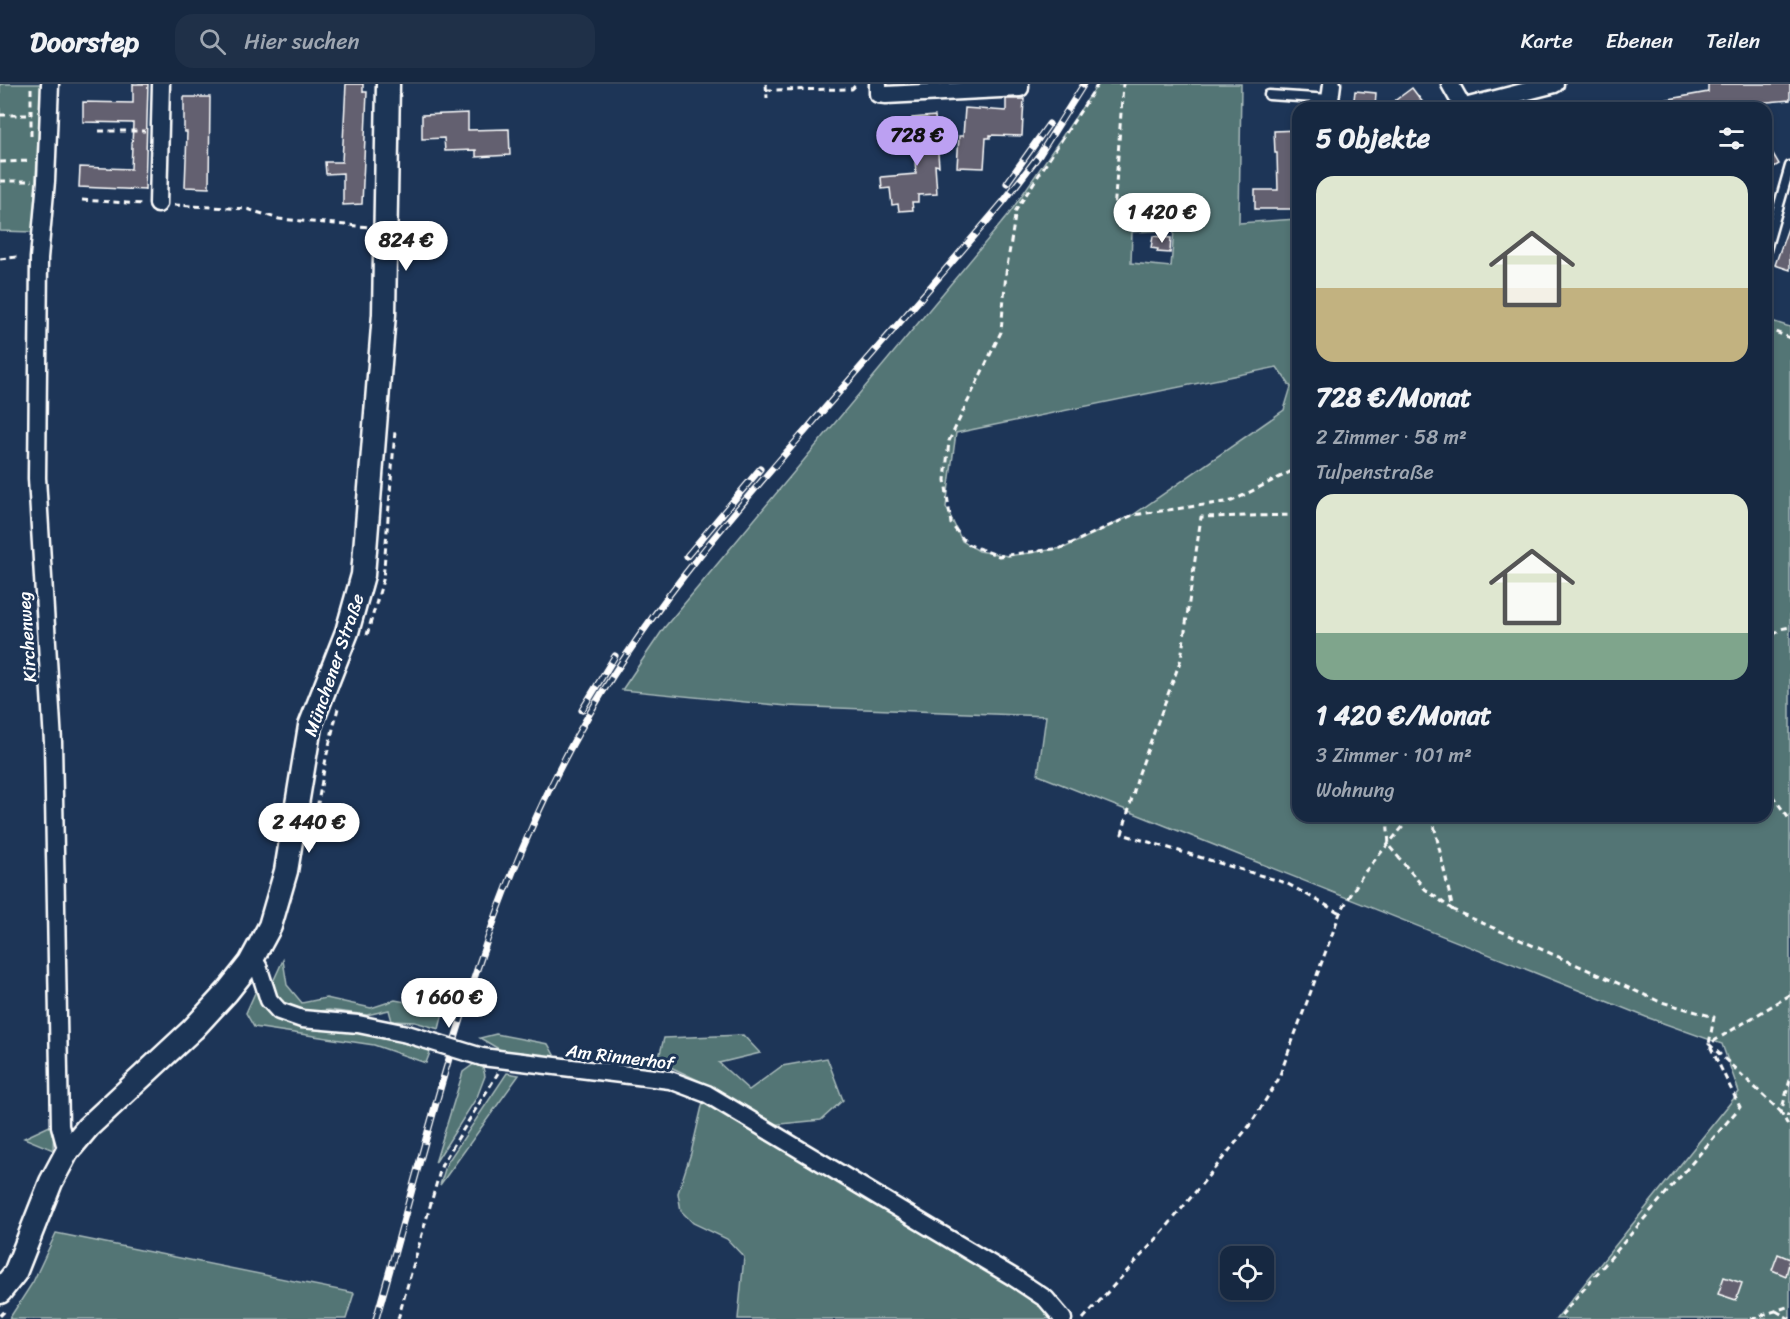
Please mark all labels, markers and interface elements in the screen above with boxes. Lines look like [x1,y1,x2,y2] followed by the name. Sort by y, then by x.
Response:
[175,14,595,68] search box
[30,17,139,66] text: Doorstep
[244,22,359,61] text: Hier suchen
[1521,22,1573,60] text: Karte
[1606,22,1673,60] text: Ebenen
[1706,22,1760,60] text: Teilen
[196,25,229,58] icon: search
[1316,115,1430,161] text: 5 Objekte
[875,116,959,167] pin: 728 €
[890,118,944,153] text: 728 €
[1715,122,1748,155] icon: filters
[1107,193,1217,244] pin: 1 420 €
[1128,195,1196,230] text: 1 420 €
[1478,215,1586,323] icon: home
[364,221,448,272] pin: 824 €
[379,223,433,258] text: 824 €
[1316,374,1471,420] text: 728 €/Monat
[1316,420,1467,455] text: 2 Zimmer · 58 m²
[1316,455,1434,490] text: Tulpenstraße
[1478,533,1586,641] icon: home
[295,589,373,741] street label: Münchener Straße
[8,591,46,683] street label: Kirchenweg
[1316,692,1491,738] text: 1 420 €/Monat
[1316,738,1472,773] text: 3 Zimmer · 101 m²
[1316,773,1395,808] text: Wohnung
[254,803,364,854] pin: 2 440 €
[273,805,345,840] text: 2 440 €
[394,978,504,1029] pin: 1 660 €
[415,980,483,1015] text: 1 660 €
[563,1034,678,1080] street label: Am Rinnerhof
[1220,1246,1274,1300] map controls
[1220,1246,1274,1300] button: locate

